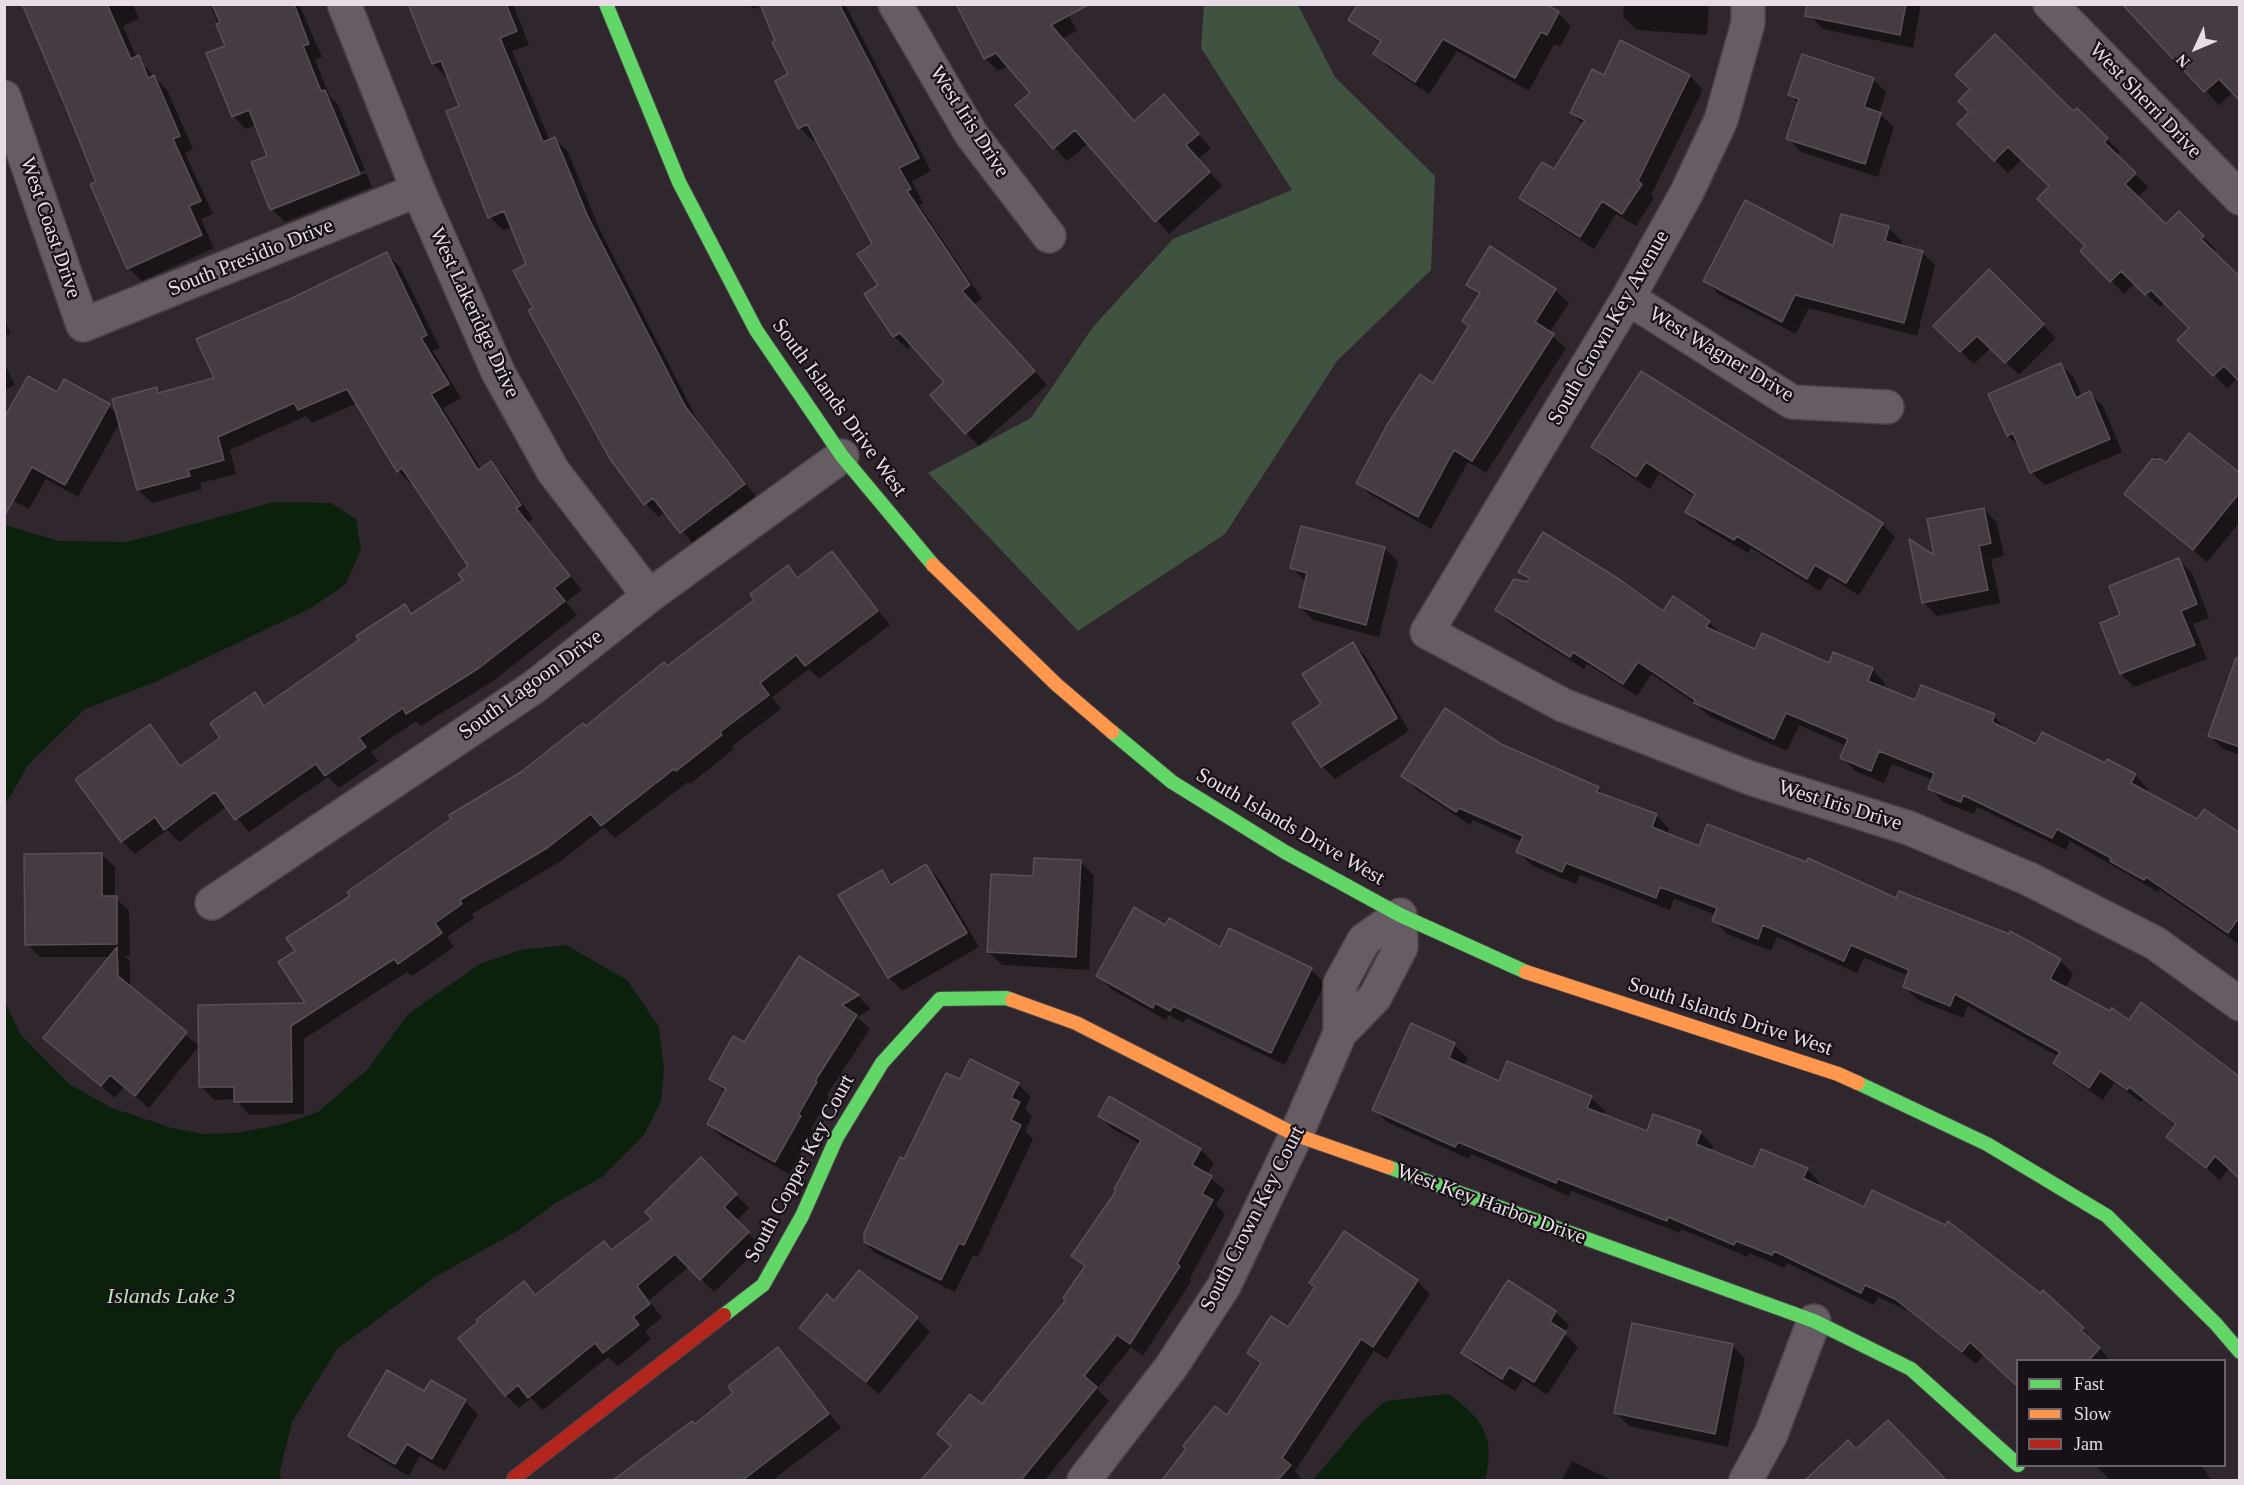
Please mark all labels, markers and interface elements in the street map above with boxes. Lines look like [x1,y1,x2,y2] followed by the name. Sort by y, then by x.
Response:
[2166,18,2226,78] north arrow
[2083,38,2207,164] street label: West Sherri Drive
[2173,51,2193,71] text: N
[924,62,1014,182] street label: West Iris Drive
[14,154,86,302] street label: West Coast Drive
[165,213,337,303] street label: South Presidio Drive
[424,224,524,402] street label: West Lakeridge Drive
[1543,226,1675,430] street label: South Crown Key Avenue
[1644,302,1798,408] street label: West Wagner Drive
[766,314,912,502] street label: South Islands Drive West
[454,624,608,746] street label: South Lagoon Drive
[1191,763,1389,891] street label: South Islands Drive West
[1775,775,1905,837] street label: West Iris Drive
[1625,972,1835,1062] street label: South Islands Drive West
[740,1071,860,1267] street label: South Copper Key Court
[1195,1122,1311,1316] street label: South Crown Key Court
[1393,1159,1589,1251] street label: West Key Harbor Drive
[107,1284,235,1310] water label: Islands Lake 3
[2016,1359,2226,1467] legend
[2074,1374,2104,1394] text: Fast
[2074,1404,2111,1424] text: Slow
[2074,1434,2103,1454] text: Jam

